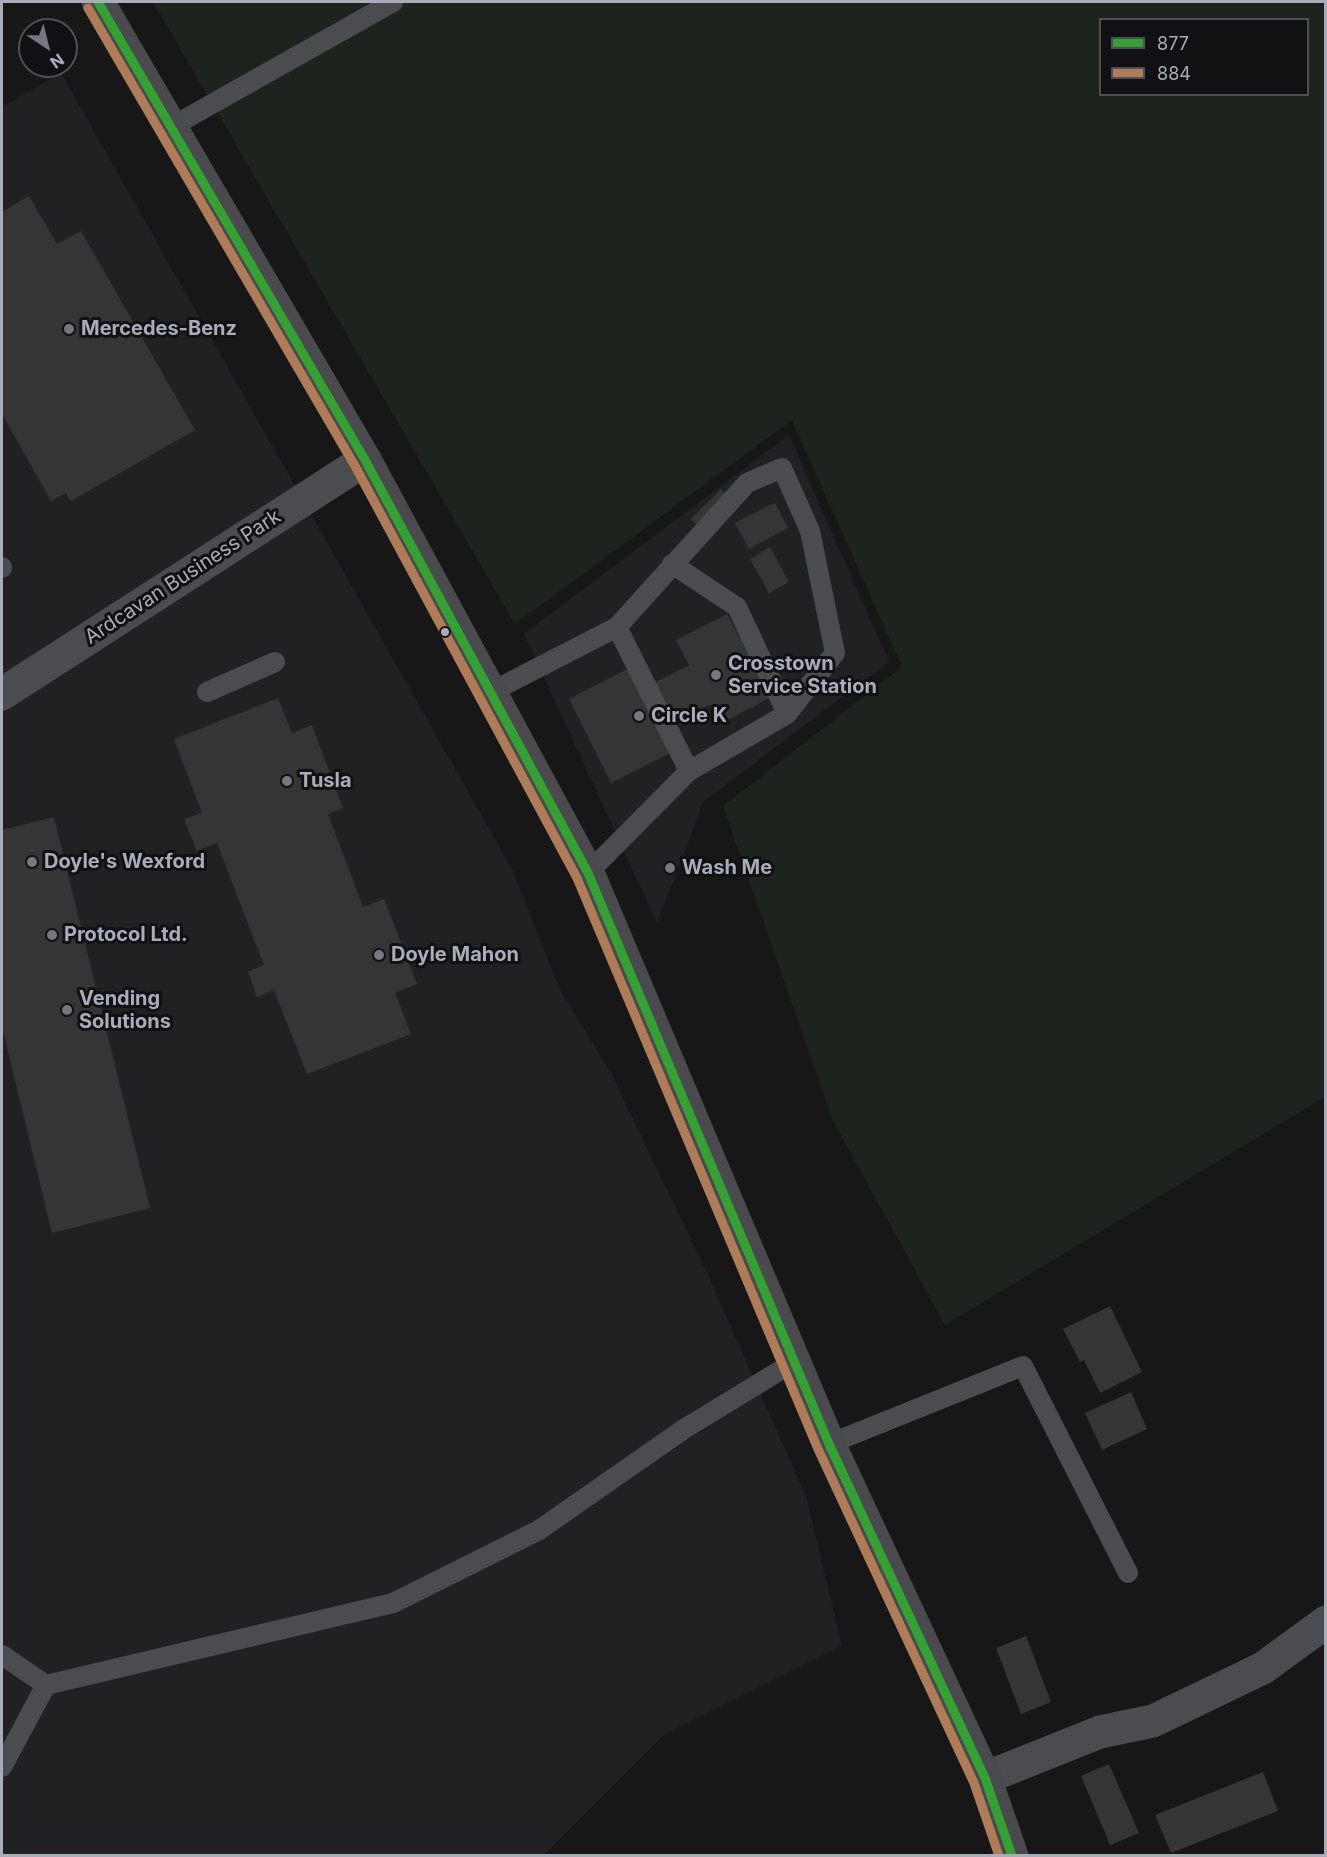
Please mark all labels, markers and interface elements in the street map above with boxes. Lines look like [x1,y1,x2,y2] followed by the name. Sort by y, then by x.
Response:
[18,18,78,78] north arrow
[1099,18,1309,96] legend
[1157,33,1189,54] text: 877
[46,49,68,73] text: N
[1157,63,1191,84] text: 884
[81,317,237,341] place label: Mercedes-Benz
[62,322,76,336] marker: Mercedes-Benz
[80,505,286,649] street label: Ardcavan Business Park
[439,626,451,638] unlabelled marker
[728,652,877,699] place label: Crosstown Service Station
[709,668,723,682] marker: Crosstown Service Station
[651,704,727,728] place label: Circle K
[632,709,646,723] marker: Circle K
[299,769,352,793] place label: Tusla
[280,774,294,788] marker: Tusla
[44,850,205,874] place label: Doyle's Wexford
[25,855,39,869] marker: Doyle's Wexford
[682,856,772,880] place label: Wash Me
[663,861,677,875] marker: Wash Me
[64,923,188,947] place label: Protocol Ltd.
[45,928,59,942] marker: Protocol Ltd.
[391,943,519,967] place label: Doyle Mahon
[372,948,386,962] marker: Doyle Mahon
[79,987,171,1034] place label: Vending Solutions
[60,1003,74,1017] marker: Vending Solutions

